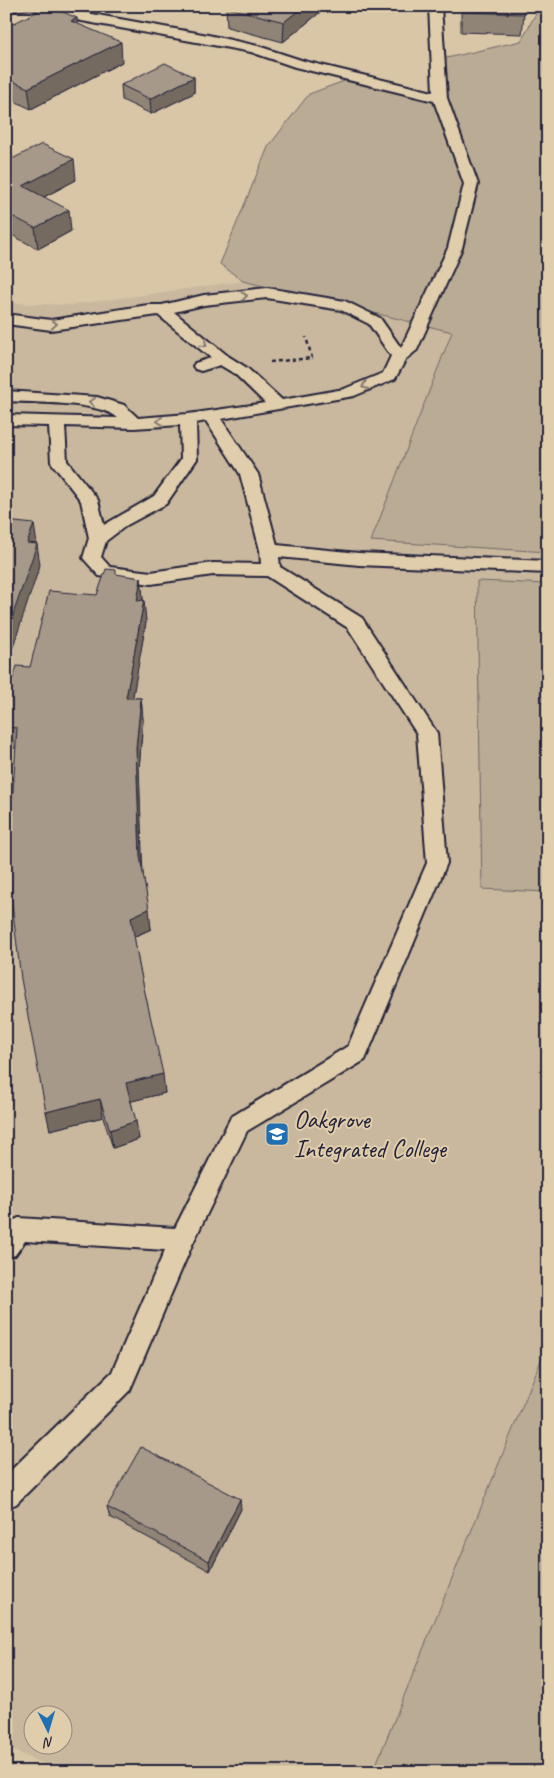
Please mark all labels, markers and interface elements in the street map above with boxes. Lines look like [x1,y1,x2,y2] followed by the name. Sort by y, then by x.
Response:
[240,291,248,302] one-way arrow
[51,318,59,329] one-way arrow
[198,339,207,347] one-way arrow
[361,380,369,390] one-way arrow
[87,397,95,408] one-way arrow
[156,416,164,427] one-way arrow
[294,1104,448,1165] place label: Oakgrove Integrated College
[264,1121,290,1147] school or university icon: Oakgrove Integrated College
[22,1706,72,1756] north arrow
[42,1734,54,1752] text: N

